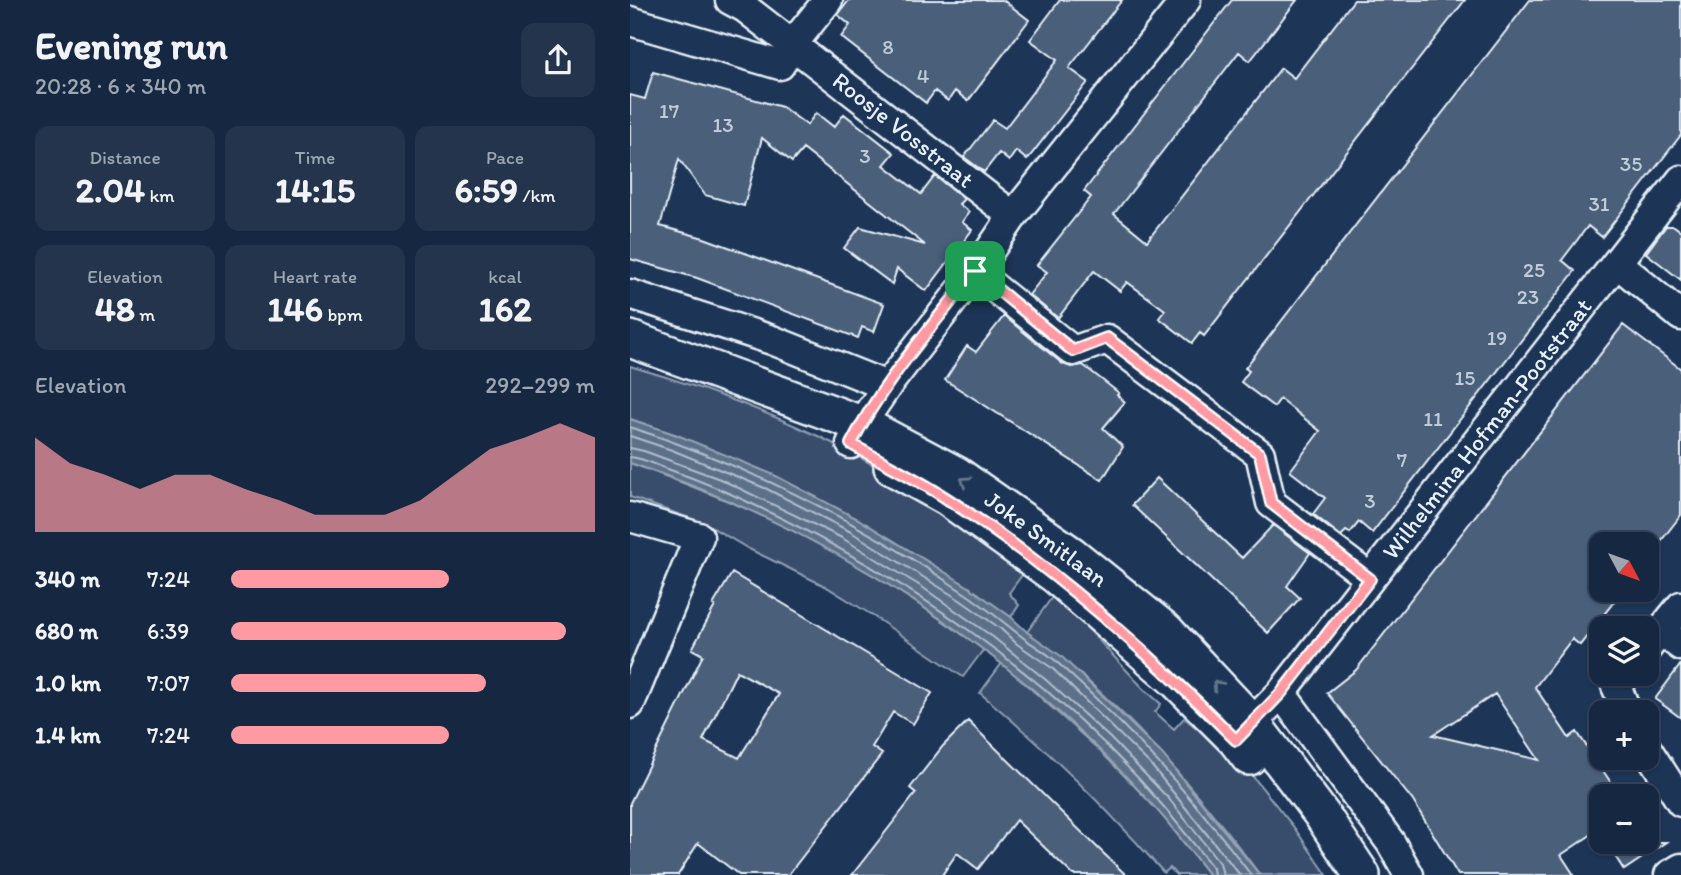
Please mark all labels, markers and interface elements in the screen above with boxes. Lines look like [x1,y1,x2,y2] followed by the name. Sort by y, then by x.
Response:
[35,23,228,69] text: Evening run
[521,23,595,97] button: share
[882,34,894,59] house number: 8
[917,63,930,88] house number: 4
[827,66,980,194] street label: Roosje Vosstraat
[35,72,206,100] text: 20:28 · 6 × 340 m
[659,98,679,123] house number: 17
[712,112,734,137] house number: 13
[859,143,871,168] house number: 3
[89,146,161,169] text: Distance
[295,146,335,169] text: Time
[486,146,524,169] text: Pace
[1620,151,1642,176] house number: 35
[75,169,145,211] text: 2.04
[275,169,355,211] text: 14:15
[454,169,518,211] text: 6:59
[145,184,175,207] text: km
[518,184,556,207] text: /km
[1588,191,1610,216] house number: 31
[945,241,1005,301] pin
[956,252,994,290] icon: arrive
[1523,257,1545,282] house number: 25
[87,265,163,288] text: Elevation
[273,265,357,288] text: Heart rate
[488,265,522,288] text: kcal
[1517,284,1539,309] house number: 23
[95,288,135,330] text: 48
[267,288,323,330] text: 146
[478,288,532,330] text: 162
[1376,292,1598,565] street label: Wilhelmina Hofman-Pootstraat
[135,303,155,326] text: m
[323,303,363,326] text: bpm
[1487,325,1507,350] house number: 19
[1455,365,1475,390] house number: 15
[35,371,126,399] text: Elevation
[485,371,595,399] text: 292–299 m
[1423,406,1443,431] house number: 11
[1397,447,1407,472] house number: 7
[959,476,972,489] one-way arrow
[979,484,1113,593] street label: Joke Smitlaan
[1364,488,1376,513] house number: 3
[1589,532,1659,602] north arrow
[1589,532,1659,854] map controls
[35,565,100,593] text: 340 m
[147,565,190,593] text: 7:24
[1589,616,1659,686] button: layers
[35,617,98,645] text: 680 m
[147,617,189,645] text: 6:39
[35,669,101,697] text: 1.0 km
[147,669,190,697] text: 7:07
[1212,680,1225,693] one-way arrow
[1589,700,1659,770] button: +
[35,721,101,749] text: 1.4 km
[147,721,190,749] text: 7:24
[1589,784,1659,854] button: −

